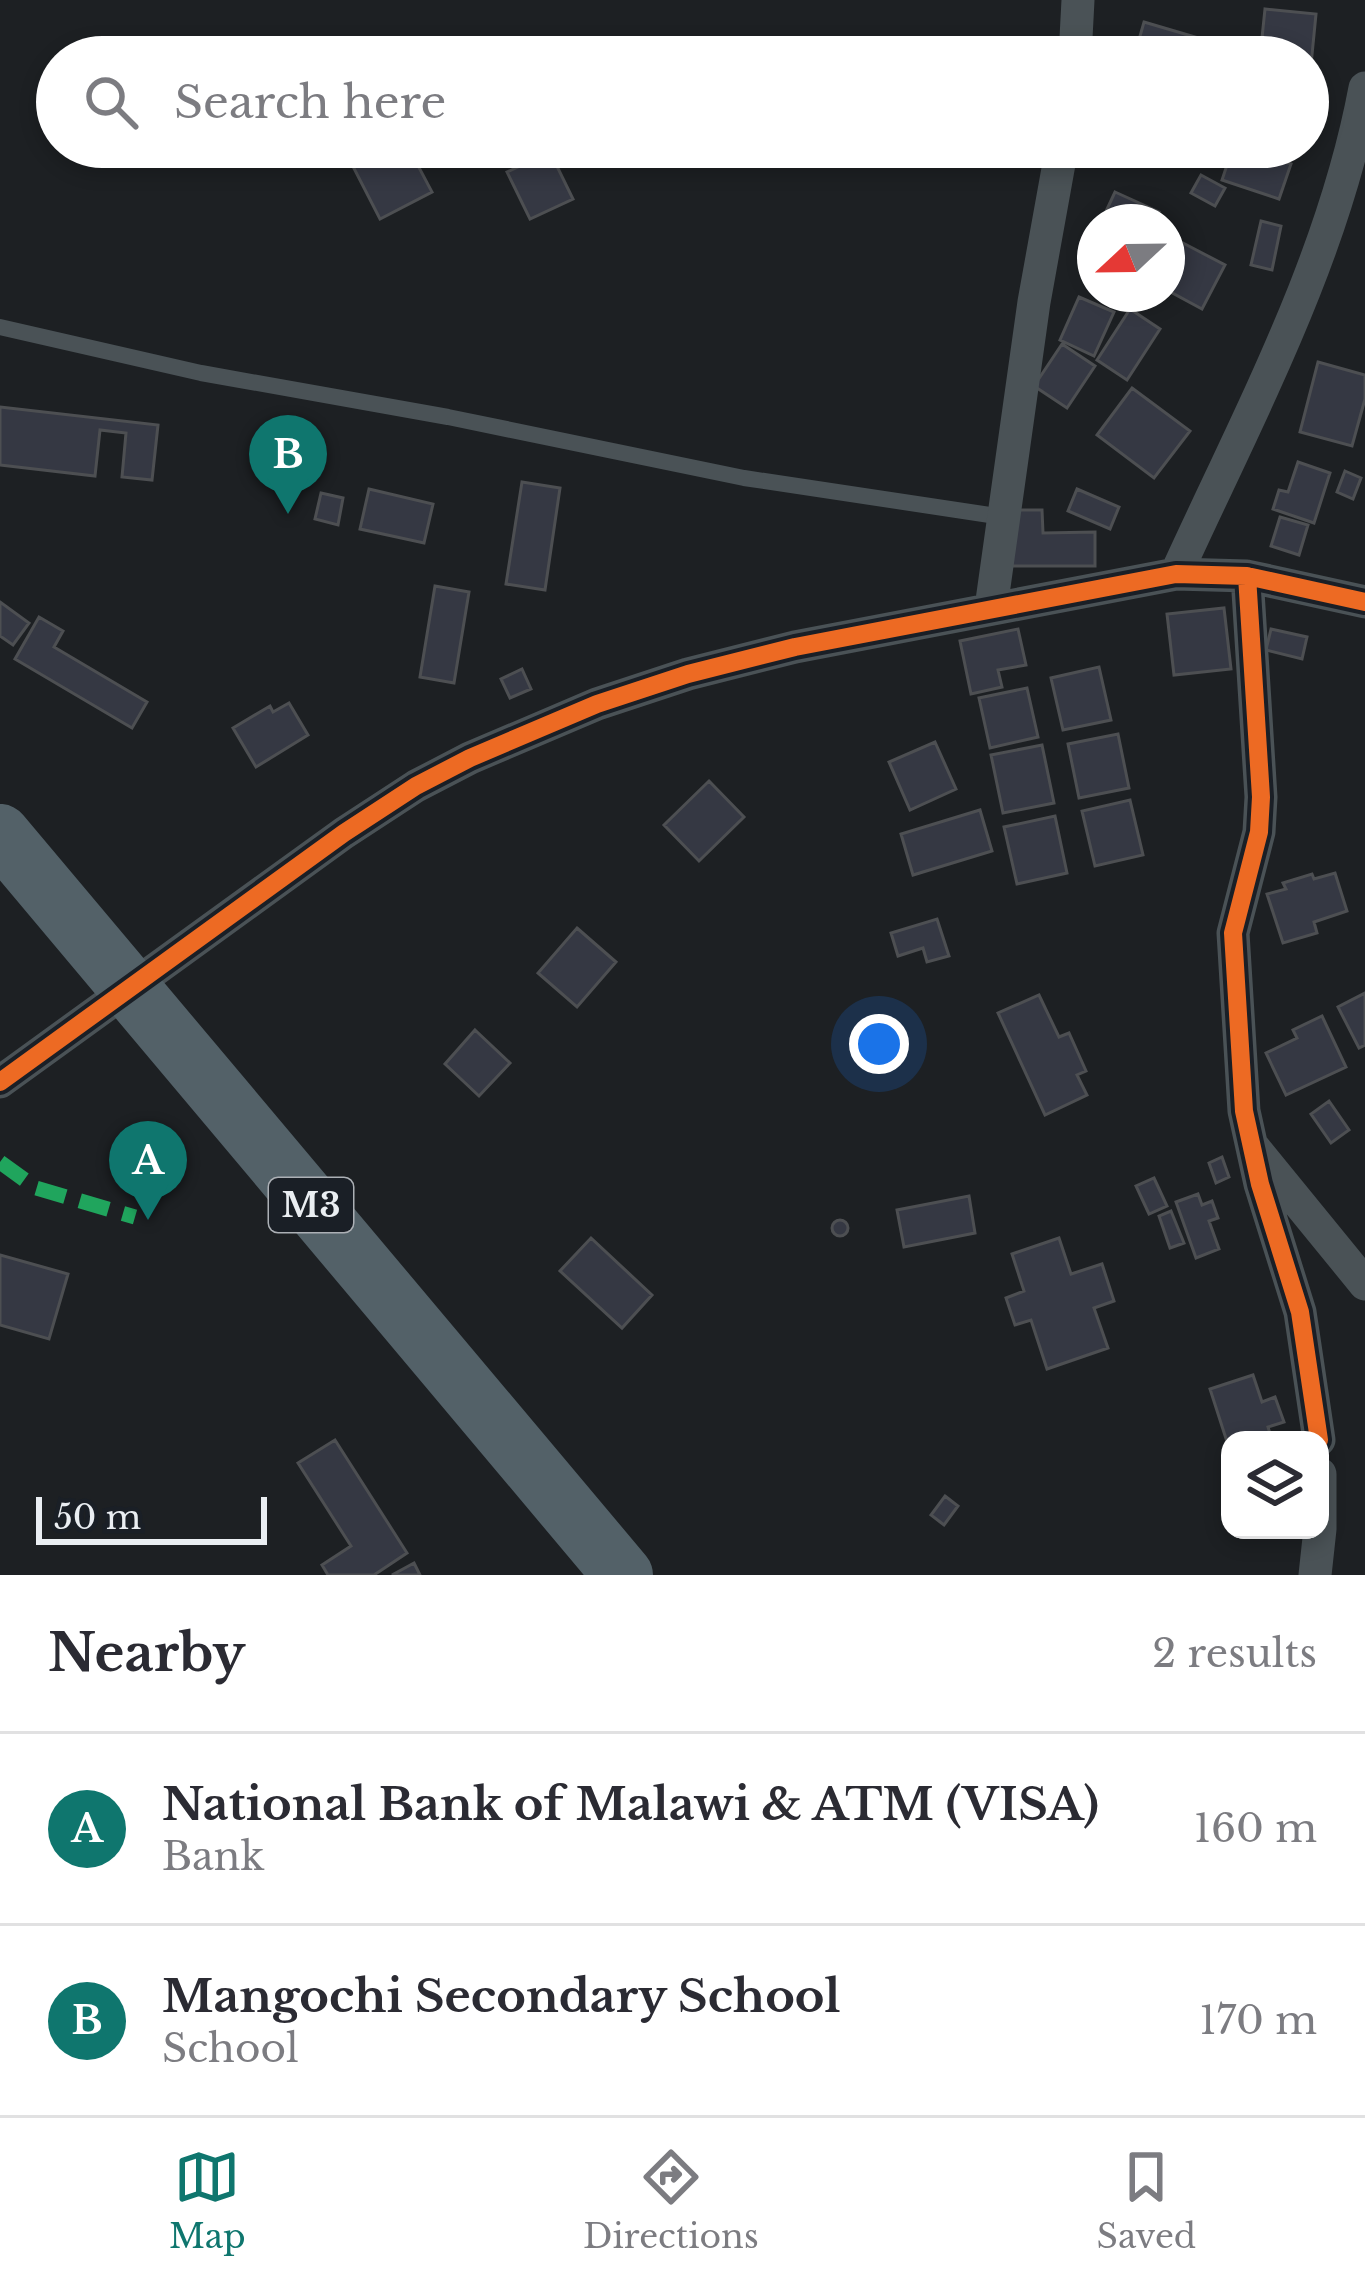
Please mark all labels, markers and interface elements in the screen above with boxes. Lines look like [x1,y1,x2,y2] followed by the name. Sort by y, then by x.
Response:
[36,36,1329,168] search box
[78,69,144,135] icon: search
[174,74,446,130] text: Search here
[1077,204,1185,312] north arrow
[249,415,327,514] pin: B
[849,1014,909,1074] your location
[109,1121,187,1220] pin: A
[269,1178,353,1232] road number: M3
[1221,1431,1329,1539] map controls
[1221,1431,1329,1539] button: layers
[36,1491,267,1544] scale bar
[54,1497,141,1538] text: 50 m
[48,1622,245,1685] text: Nearby
[1152,1629,1317,1678] text: 2 results
[162,1776,1099,1832] text: National Bank of Malawi & ATM (VISA)
[71,1804,103,1853] text: A
[1194,1804,1317,1853] text: 160 m
[162,1832,264,1881] text: Bank
[162,1968,841,2024] text: Mangochi Secondary School
[71,1996,103,2045] text: B
[1199,1996,1317,2045] text: 170 m
[162,2024,299,2073] text: School
[169,2144,246,2257] tab: Map
[583,2144,759,2257] tab: Directions
[1097,2144,1196,2257] tab: Saved

